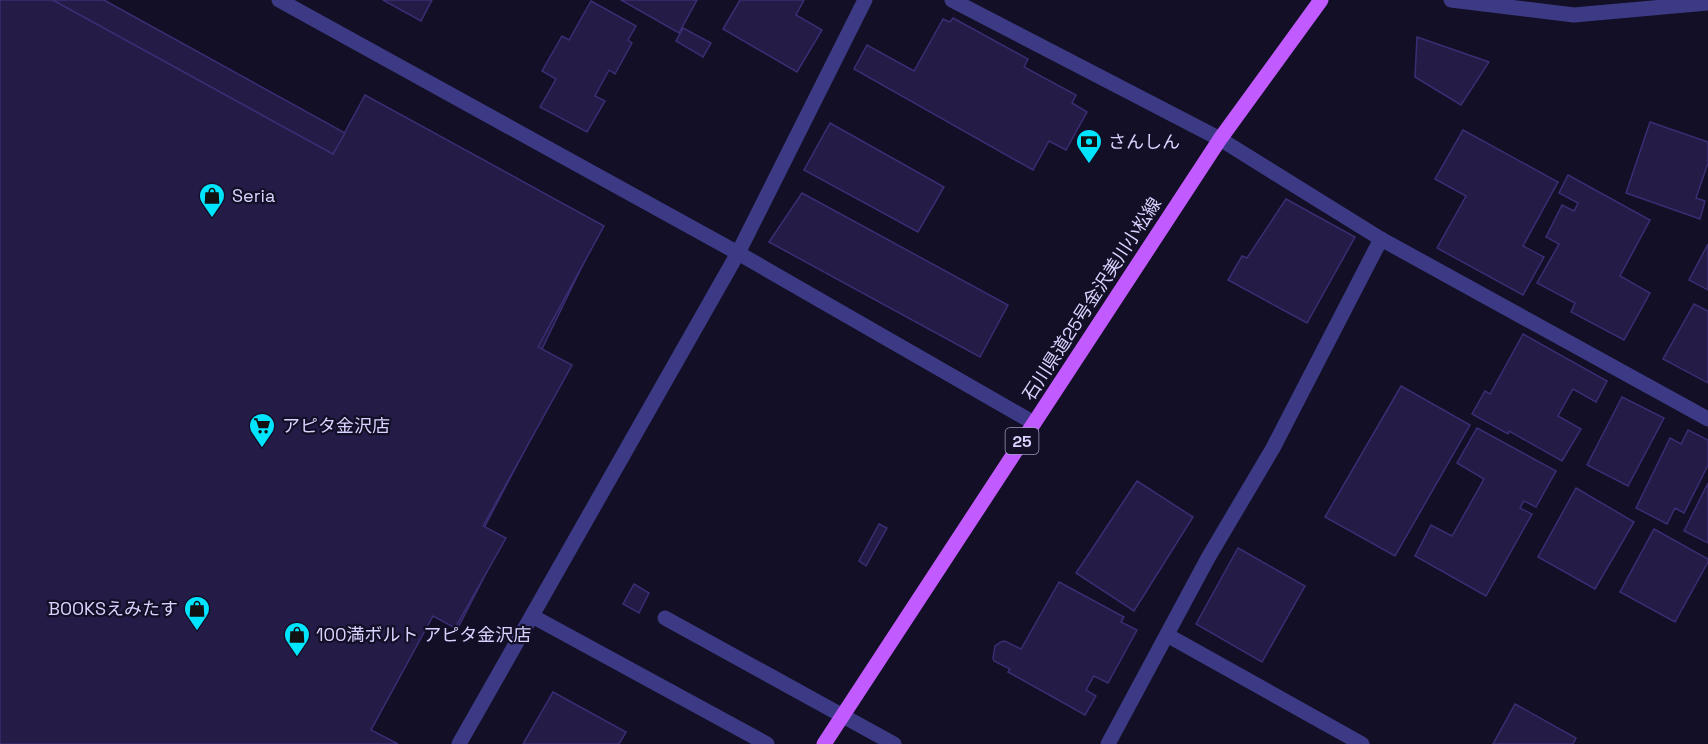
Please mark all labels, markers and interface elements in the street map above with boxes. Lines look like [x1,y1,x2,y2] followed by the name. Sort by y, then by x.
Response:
[1074,127,1104,165] bank icon: さんしん
[1108,130,1180,153] place label: さんしん
[197,181,227,219] shop icon: Seria
[232,184,275,207] place label: Seria
[1017,193,1166,405] street label: 石川県道25号金沢美川小松線
[247,411,277,449] supermarket icon: アピタ金沢店
[282,414,390,437] place label: アピタ金沢店
[1006,428,1038,454] road number: 25
[182,594,212,632] shop icon: BOOKSえみたす
[48,597,178,620] place label: BOOKSえみたす
[282,620,312,658] shop icon: 100満ボルト アピタ金沢店
[316,623,531,646] place label: 100満ボルト アピタ金沢店

